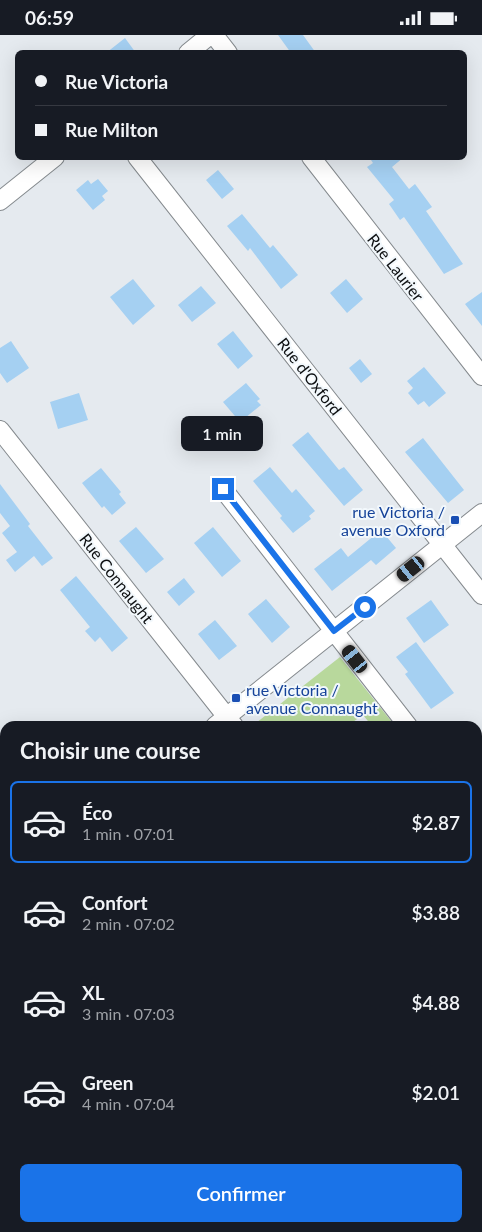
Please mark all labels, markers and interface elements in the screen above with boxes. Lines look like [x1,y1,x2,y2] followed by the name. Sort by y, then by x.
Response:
[25,6,74,29] text: 06:59
[65,70,168,93] text: Rue Victoria
[65,118,158,141] text: Rue Milton
[364,230,428,305] street label: Rue Laurier
[274,334,346,418] street label: Rue d'Oxford
[182,417,264,451] callout: 1 min
[202,424,242,443] text: 1 min
[212,478,234,500] route end
[341,502,445,539] place label: rue Victoria / avenue Oxford
[449,514,461,526] marker: rue Victoria / avenue Oxford
[76,529,158,627] street label: Rue Connaught
[394,554,427,584] car
[354,596,376,618] route start
[339,643,370,675] car
[246,680,378,717] place label: rue Victoria / avenue Connaught
[230,692,242,704] marker: rue Victoria / avenue Connaught
[20,737,201,764] text: Choisir une course
[22,800,67,845] icon: car
[82,801,112,824] text: Éco
[411,811,460,834] text: $2.87
[82,824,175,843] text: 1 min · 07:01
[22,890,67,935] icon: car
[82,891,147,914] text: Confort
[411,901,460,924] text: $3.88
[82,914,175,933] text: 2 min · 07:02
[22,980,67,1025] icon: car
[82,981,105,1004] text: XL
[411,991,460,1014] text: $4.88
[82,1004,175,1023] text: 3 min · 07:03
[22,1070,67,1115] icon: car
[82,1071,133,1094] text: Green
[411,1081,460,1104] text: $2.01
[82,1094,175,1113] text: 4 min · 07:04
[20,1164,462,1222] button: Confirmer

